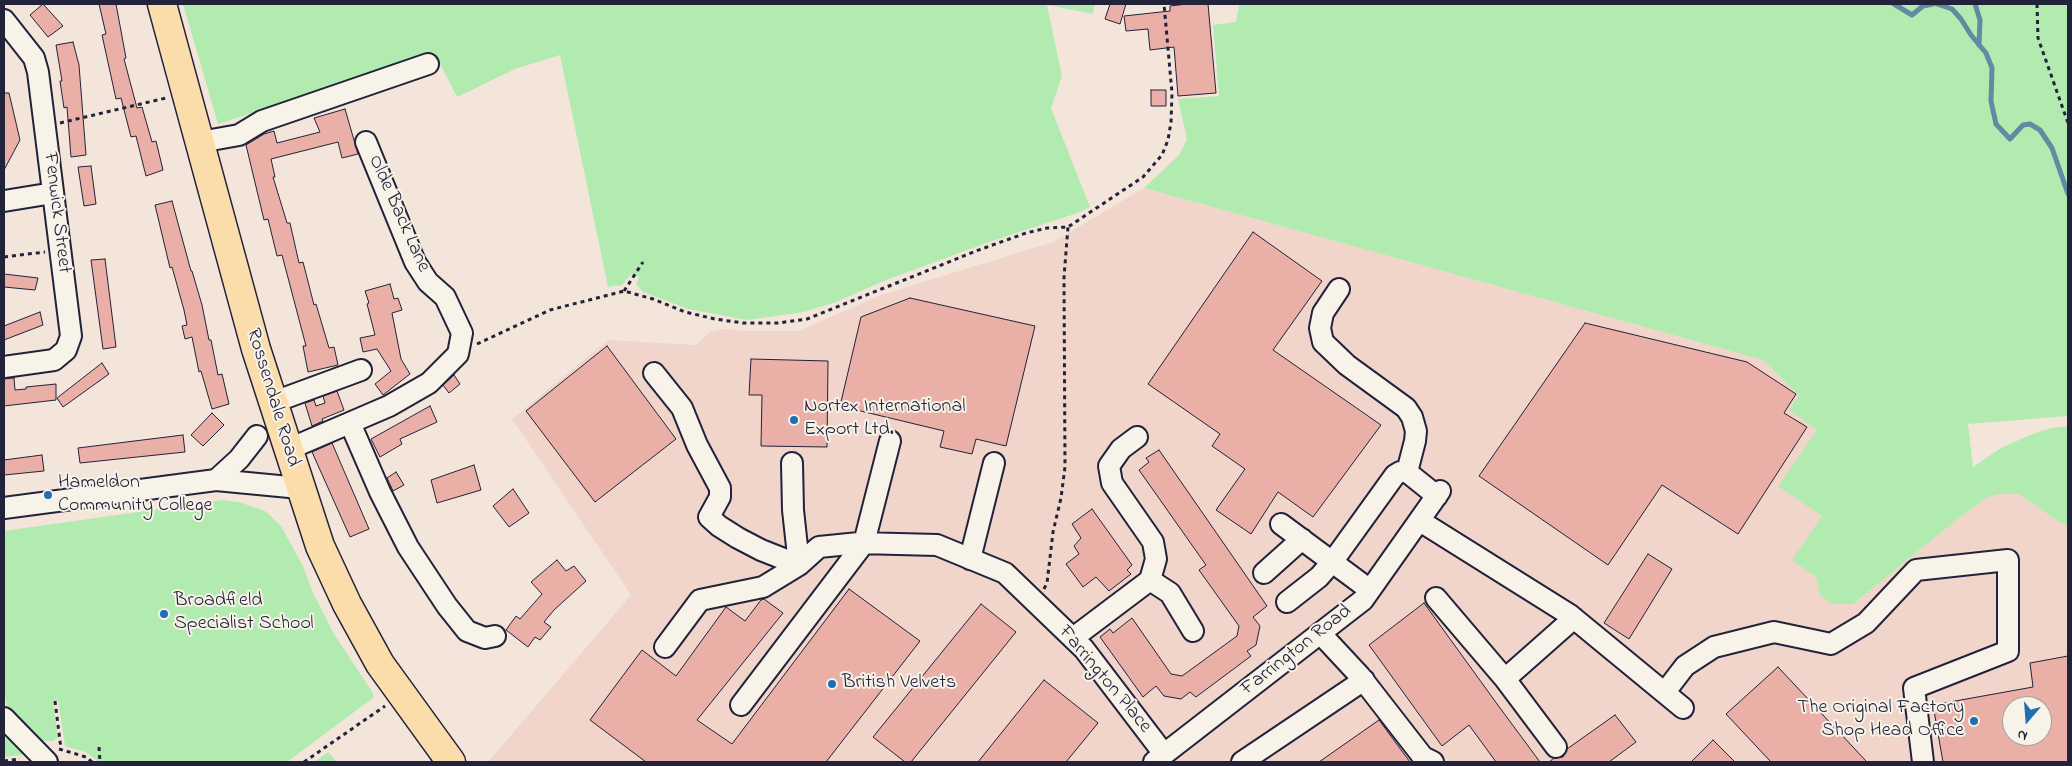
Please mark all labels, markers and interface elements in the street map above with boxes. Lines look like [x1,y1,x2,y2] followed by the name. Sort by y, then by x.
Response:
[37,151,75,275] street label: Fenwick Street
[361,152,435,276] street label: Olde Back Lane
[240,326,304,470] street label: Rossendale Road
[804,396,966,443] place label: Nortex International Export Ltd.
[788,414,800,426] marker: Nortex International Export Ltd.
[58,472,213,519] place label: Hameldon Community College
[42,489,54,501] marker: Hameldon Community College
[174,590,314,637] place label: Broadfield Specialist School
[1237,600,1357,702] street label: Farrington Road
[158,608,170,620] marker: Broadfield Specialist School
[1052,621,1156,739] street label: Farrington Place
[842,672,956,696] place label: British Velvets
[826,678,838,690] marker: British Velvets
[2002,696,2052,746] north arrow
[1797,697,1964,744] place label: The Original Factory Shop Head Office
[1968,715,1980,727] marker: The Original Factory Shop Head Office
[2015,723,2030,746] text: N

